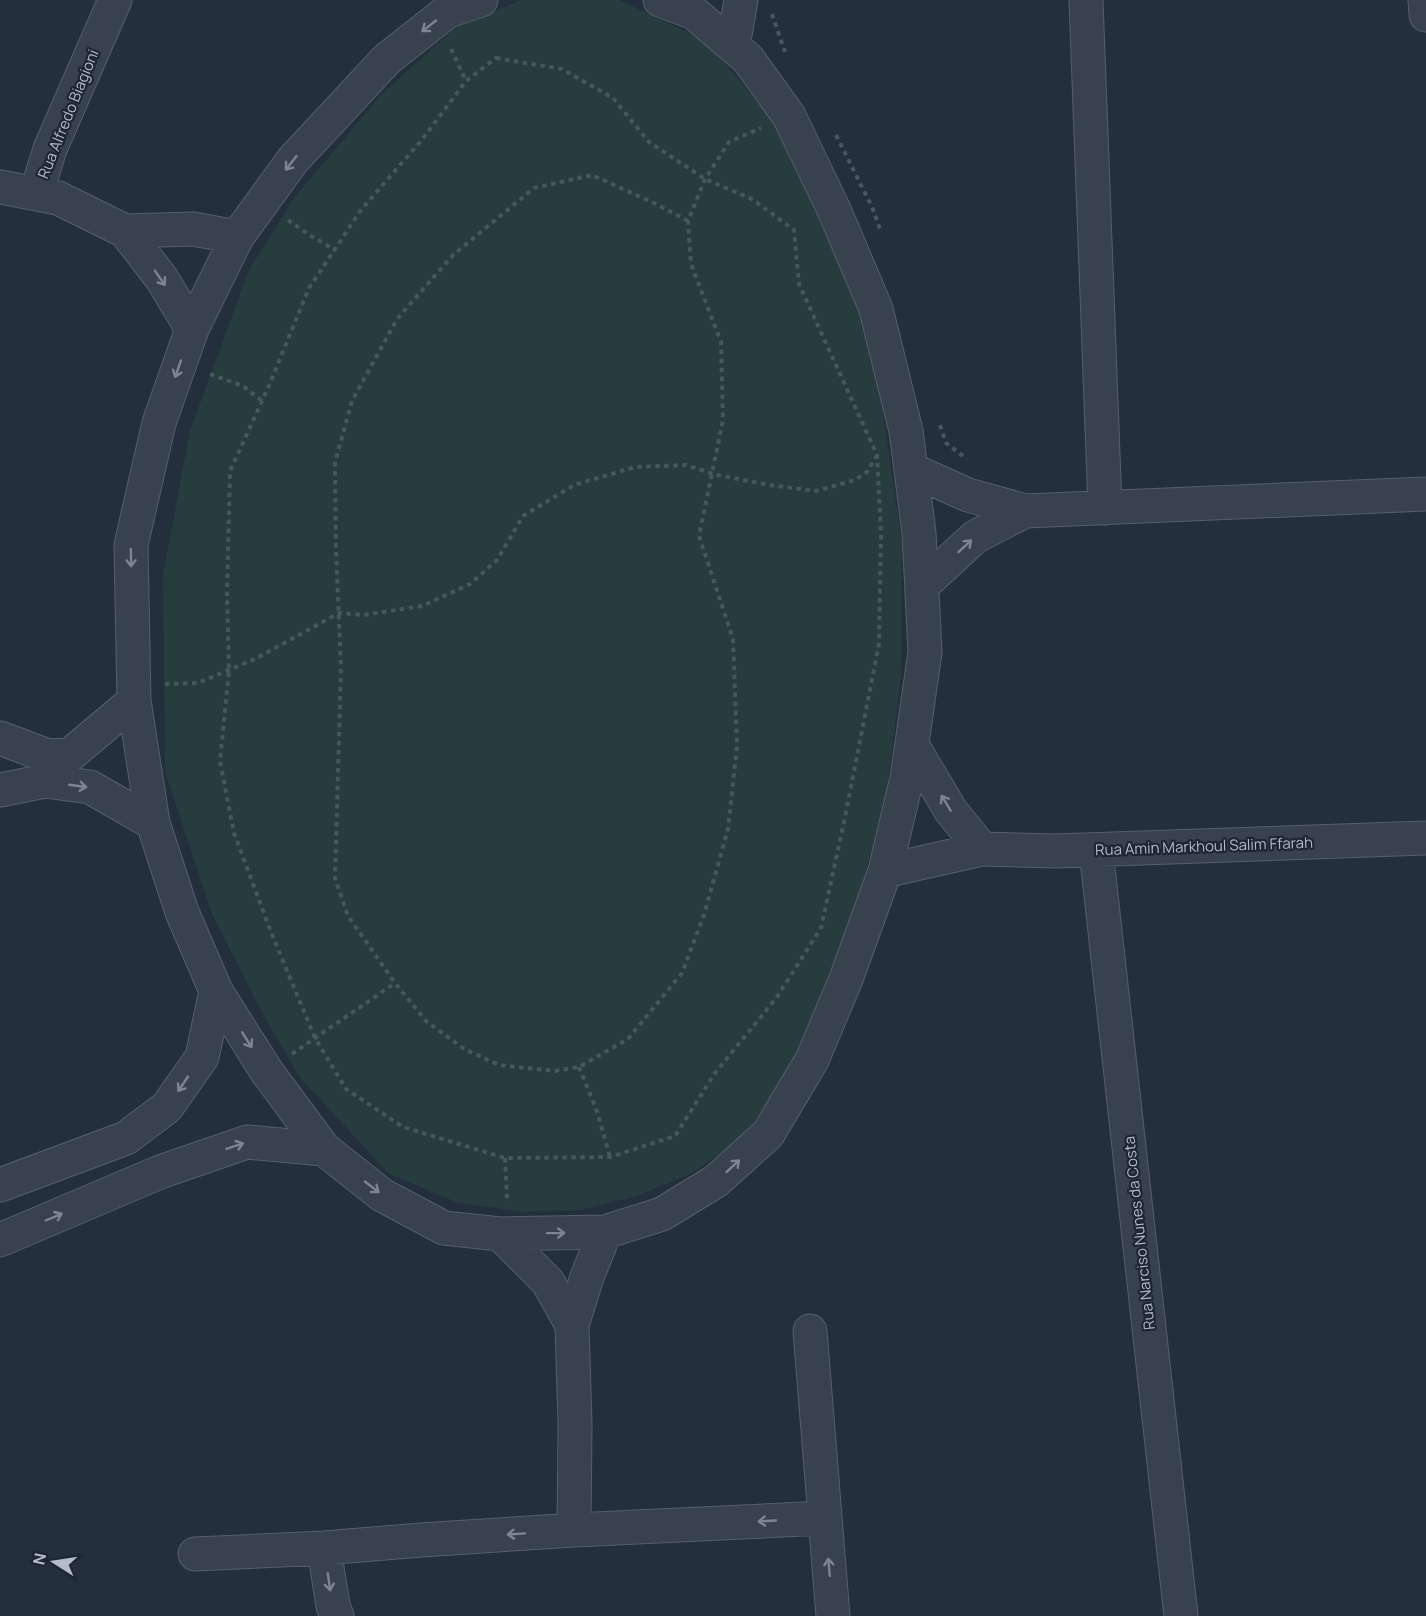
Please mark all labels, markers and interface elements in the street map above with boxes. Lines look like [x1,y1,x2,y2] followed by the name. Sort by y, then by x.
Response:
[421,19,437,32] one-way arrow
[33,46,103,182] street label: Rua Alfredo Biagioni
[285,155,298,171] one-way arrow
[154,269,166,286] one-way arrow
[171,359,182,378] one-way arrow
[957,539,972,553] one-way arrow
[126,547,137,567] one-way arrow
[68,780,87,791] one-way arrow
[940,795,952,812] one-way arrow
[1095,832,1313,860] street label: Rua Amin Markhoul Salim Ffarah
[241,1031,253,1048] one-way arrow
[177,1075,189,1091] one-way arrow
[1118,1135,1160,1331] street label: Rua Narciso Nunes da Costa
[225,1139,244,1150] one-way arrow
[725,1159,740,1173] one-way arrow
[364,1181,380,1194] one-way arrow
[44,1210,62,1222] one-way arrow
[545,1228,565,1239] one-way arrow
[757,1515,777,1526] one-way arrow
[506,1528,526,1539] one-way arrow
[24,1532,84,1592] north arrow
[27,1551,51,1567] text: N
[823,1558,834,1577] one-way arrow
[324,1572,335,1592] one-way arrow

